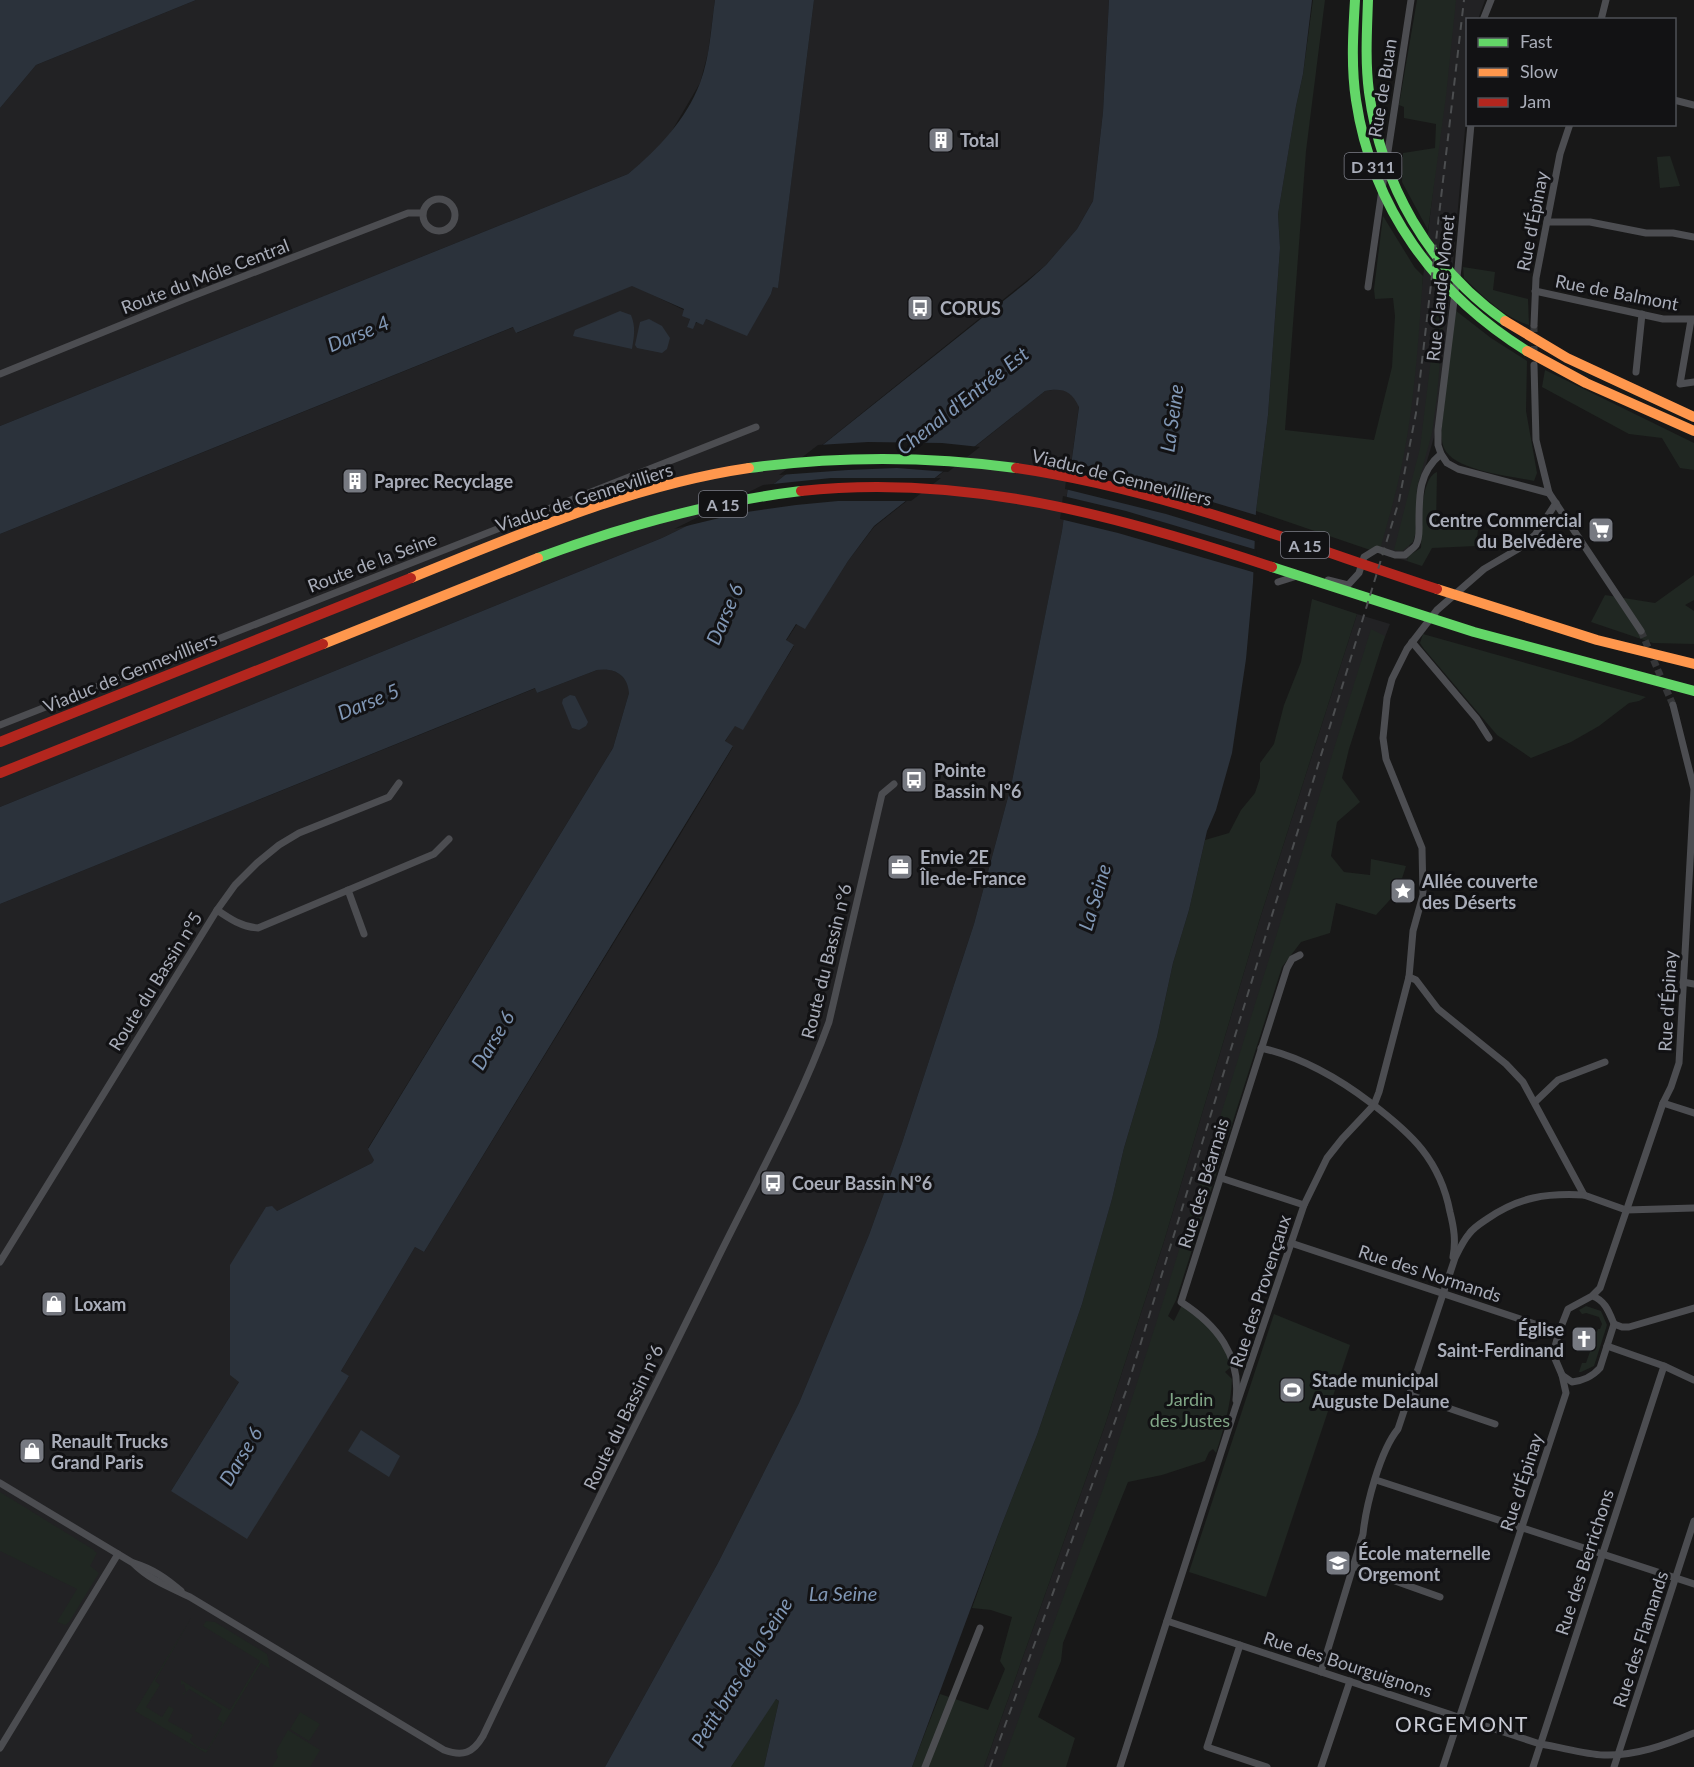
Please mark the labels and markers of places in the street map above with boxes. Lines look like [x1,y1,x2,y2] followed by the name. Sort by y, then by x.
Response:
[926,125,956,155] building icon: Total
[960,129,999,151] place label: Total
[905,293,935,323] bus stop icon: CORUS
[940,297,1001,319] place label: CORUS
[340,466,370,496] building icon: Paprec Recyclage
[374,470,513,492] place label: Paprec Recyclage
[1428,509,1582,552] place label: Centre Commercial du Belvédère
[1586,515,1616,545] supermarket icon: Centre Commercial du Belvédère
[934,759,1022,802] place label: Pointe Bassin N°6
[899,765,929,795] bus stop icon: Pointe Bassin N°6
[919,846,1026,889] place label: Envie 2E Île-de-France
[885,852,915,882] office icon: Envie 2E Île-de-France
[1421,870,1538,913] place label: Allée couverte des Déserts
[1388,876,1418,906] place icon: Allée couverte des Déserts
[758,1168,788,1198] bus stop icon: Coeur Bassin N°6
[792,1172,932,1194] place label: Coeur Bassin N°6
[39,1289,69,1319] shop icon: Loxam
[74,1293,126,1315] place label: Loxam
[1437,1318,1564,1361] place label: Église Saint-Ferdinand
[1569,1324,1599,1354] church icon: Église Saint-Ferdinand
[1311,1369,1450,1412] place label: Stade municipal Auguste Delaune
[1277,1375,1307,1405] sports icon: Stade municipal Auguste Delaune
[51,1430,168,1473] place label: Renault Trucks Grand Paris
[17,1436,47,1466] shop icon: Renault Trucks Grand Paris
[1358,1542,1491,1585] place label: École maternelle Orgemont
[1323,1548,1353,1578] school or university icon: École maternelle Orgemont

